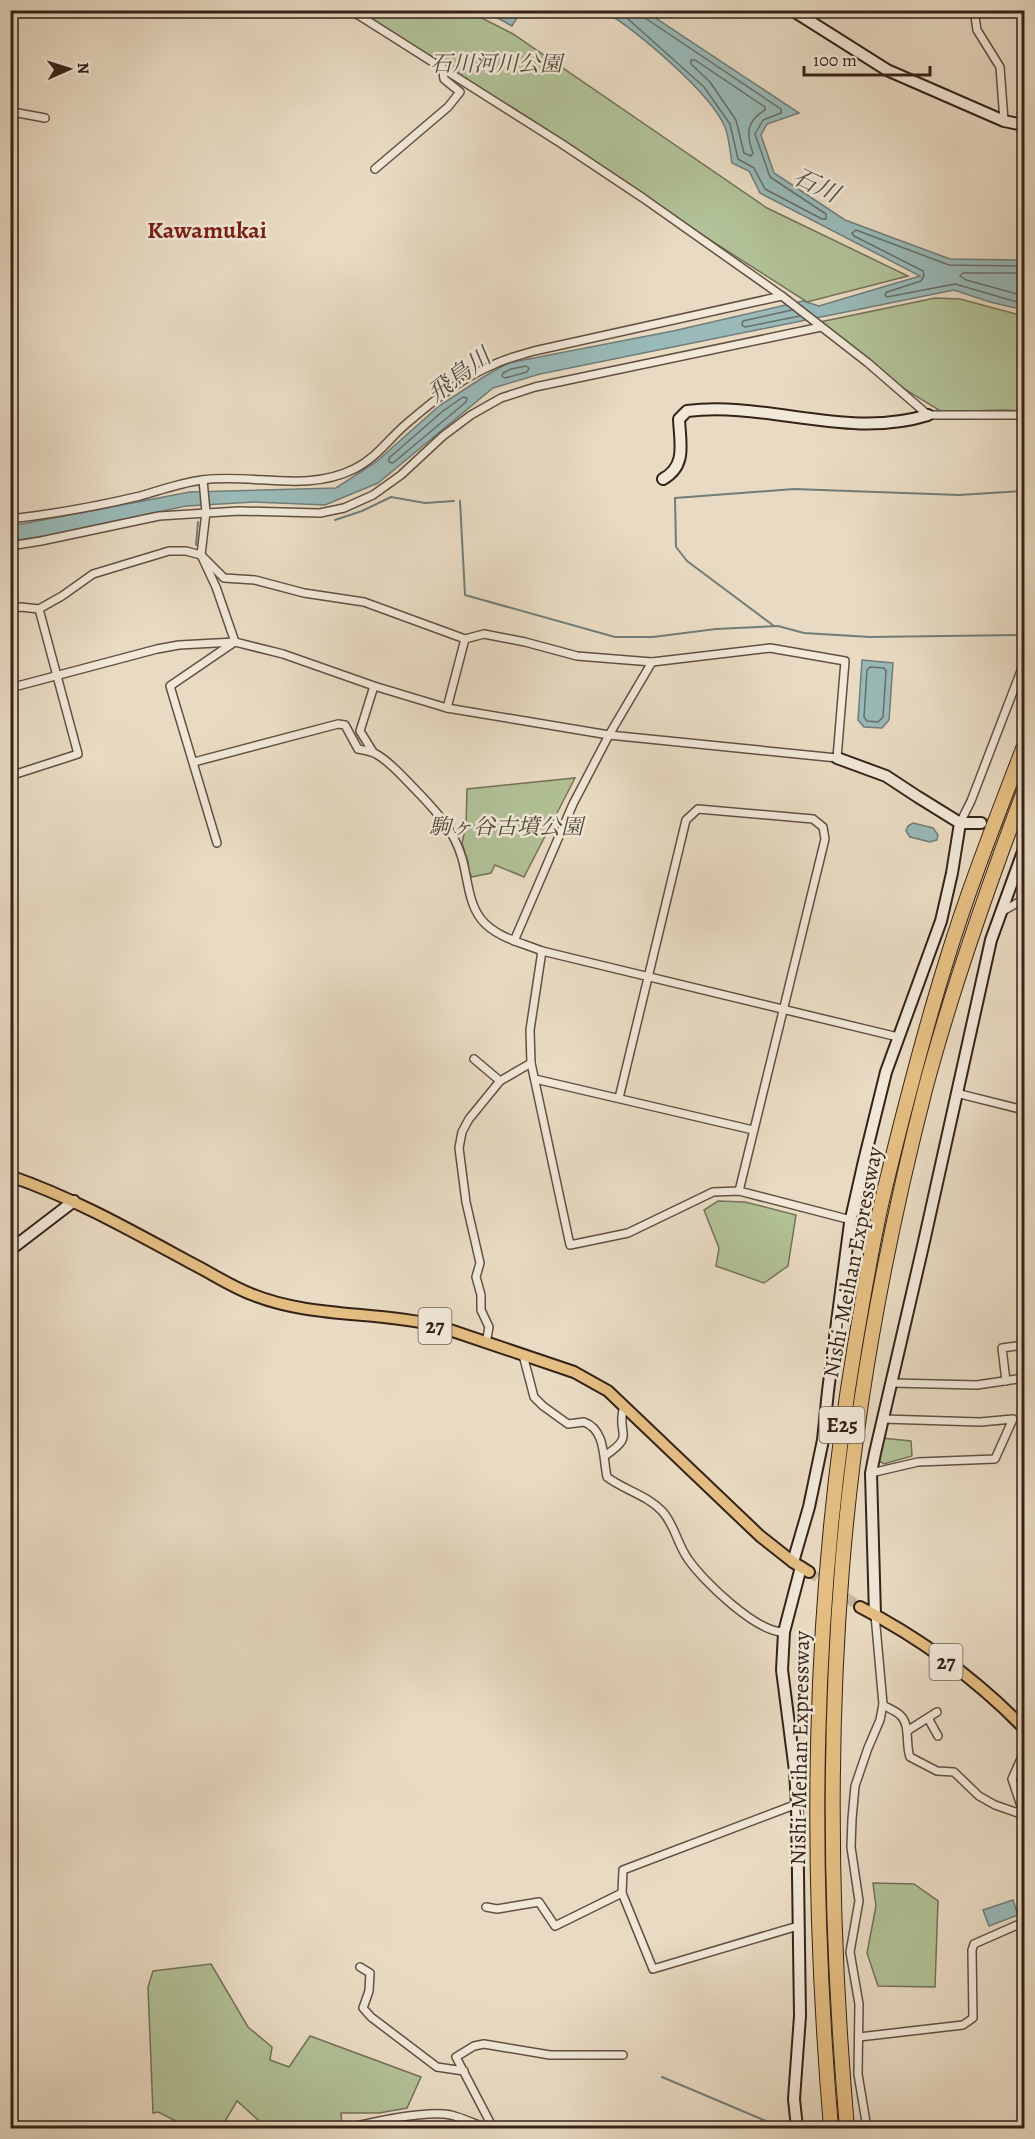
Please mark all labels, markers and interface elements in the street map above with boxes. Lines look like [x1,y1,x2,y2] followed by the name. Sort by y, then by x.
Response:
[39,39,99,99] north arrow
[804,39,930,77] scale bar
[813,48,857,72] text: 100 m
[430,49,565,79] park label: 石川河川公園
[72,62,94,75] text: N
[787,160,847,211] water label: 石川
[147,214,267,246] district label: Kawamukai
[421,339,500,409] water label: 飛鳥川
[429,812,586,842] park label: 駒ヶ谷古墳公園
[816,1144,890,1380] street label: Nishi-Meihan Expressway
[418,1308,452,1344] road number: 27
[820,1407,864,1443] road number: E25
[783,1630,817,1866] street label: Nishi-Meihan Expressway
[930,1644,962,1680] road number: 27

